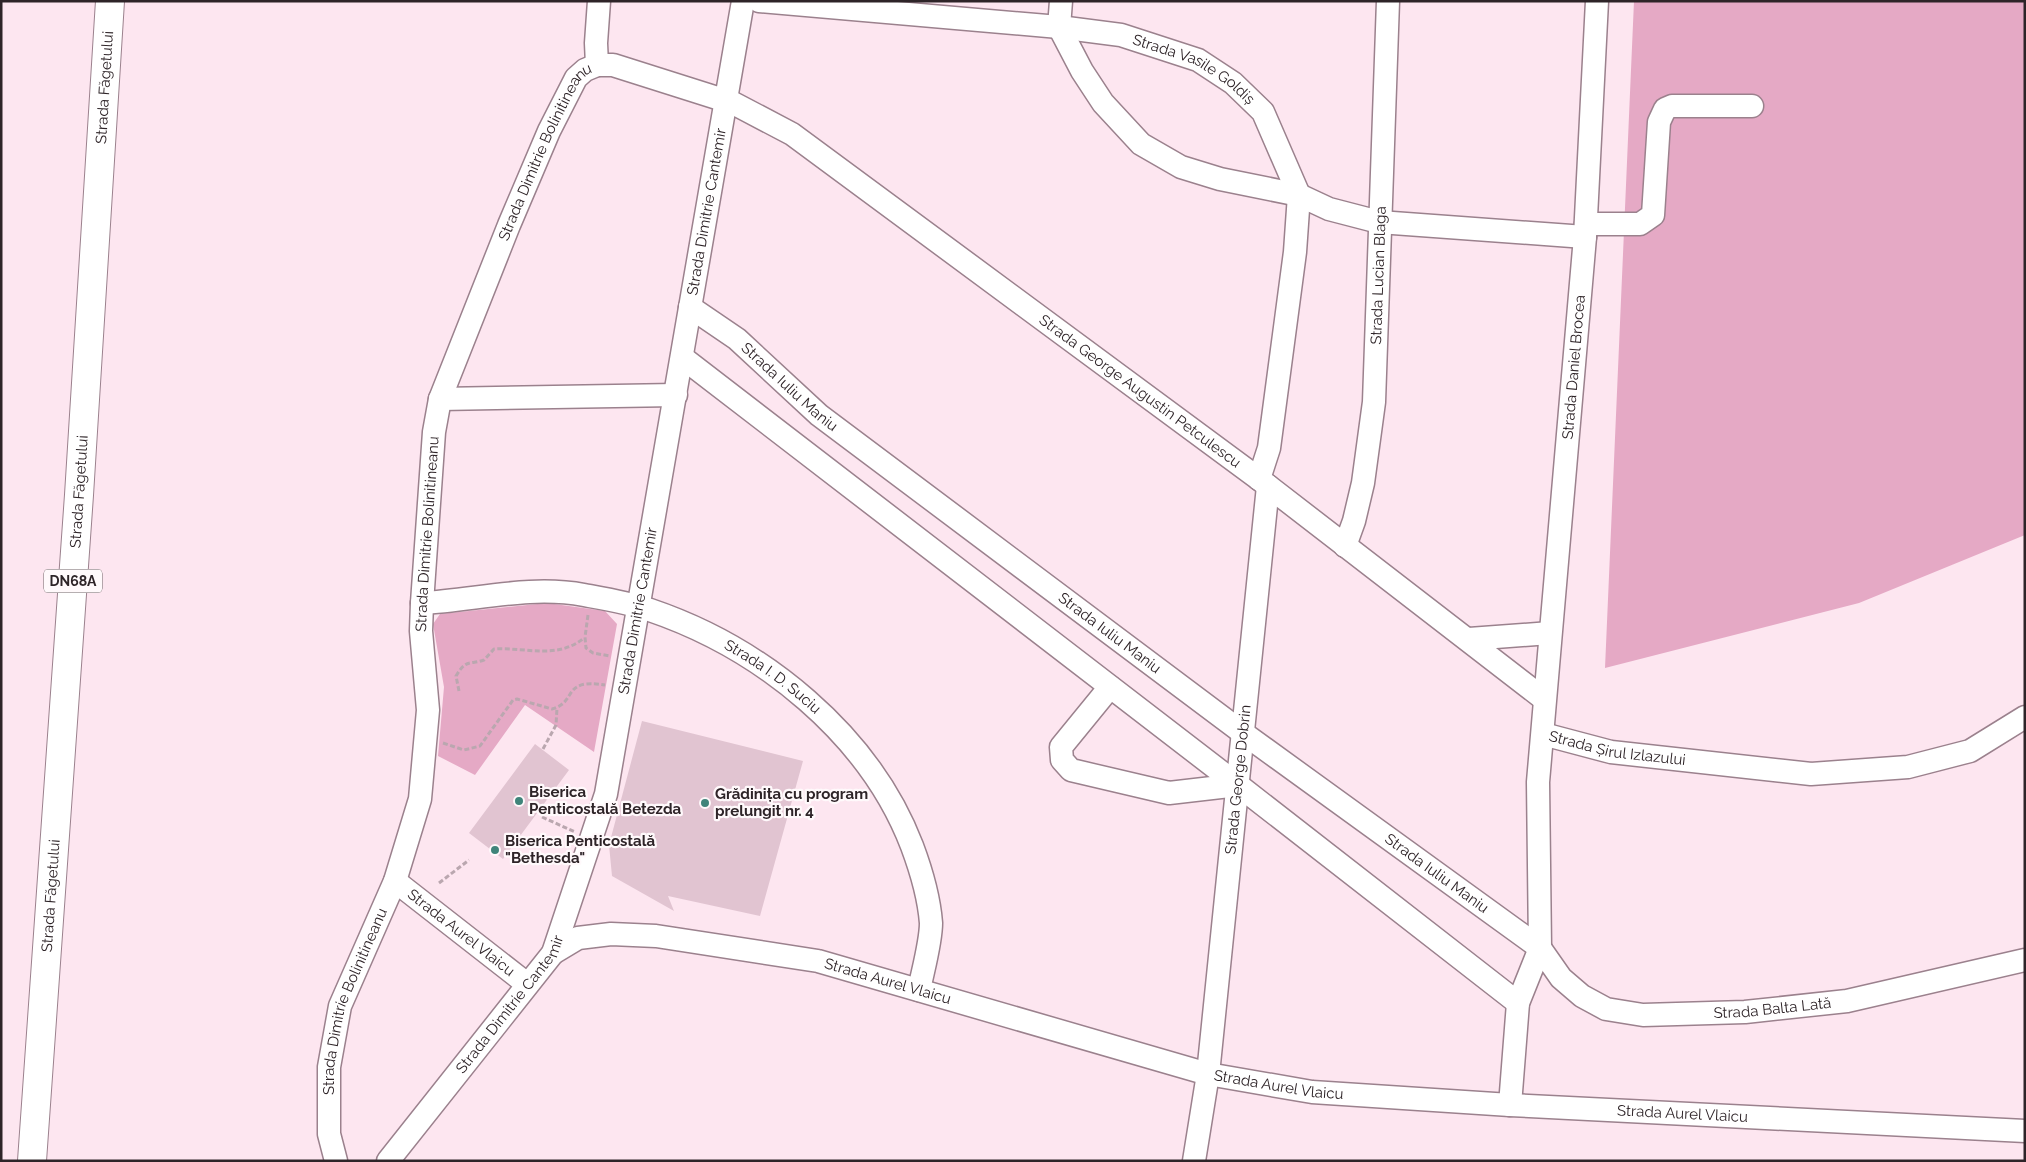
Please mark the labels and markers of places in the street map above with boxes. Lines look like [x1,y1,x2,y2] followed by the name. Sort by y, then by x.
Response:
[529,783,682,818] place label: Biserica Penticostală Betezda
[715,785,868,820] place label: Grădinița cu program prelungit nr. 4
[513,795,525,807] marker: Biserica Penticostală Betezda
[699,797,711,809] marker: Grădinița cu program prelungit nr. 4
[505,832,655,867] place label: Biserica Penticostală "Bethesda"
[489,844,501,856] marker: Biserica Penticostală "Bethesda"

